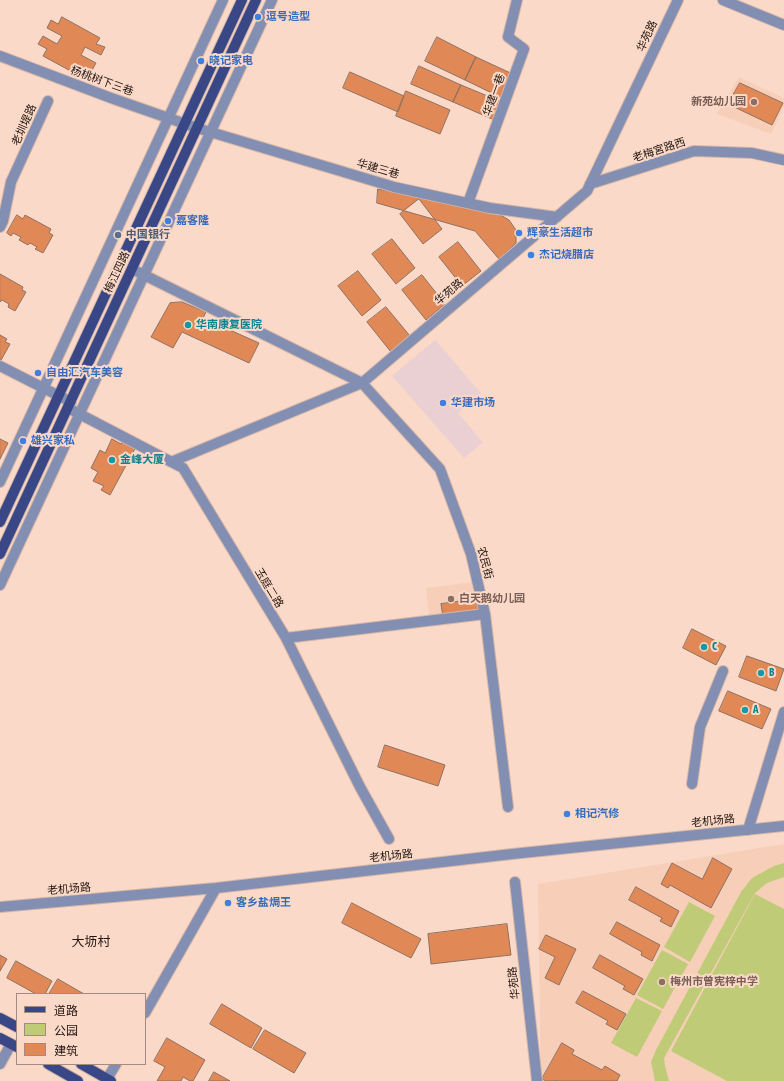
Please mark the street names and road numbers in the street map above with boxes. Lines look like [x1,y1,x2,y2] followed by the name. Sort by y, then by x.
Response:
[634,18,660,54] street label: 华苑路
[69,64,135,98] street label: 杨桃树下三巷
[480,72,508,118] street label: 华建一巷
[9,102,39,148] street label: 老圳堤路
[631,135,687,165] street label: 老梅宮路西
[355,157,401,181] street label: 华建三巷
[102,249,132,295] street label: 梅江四路
[432,276,466,308] street label: 华苑路
[474,545,496,581] street label: 农民街
[252,566,286,610] street label: 玉庭二路
[690,812,736,830] street label: 老机场路
[368,847,414,865] street label: 老机场路
[47,881,91,897] street label: 老机场路
[506,966,522,1000] street label: 华苑路

